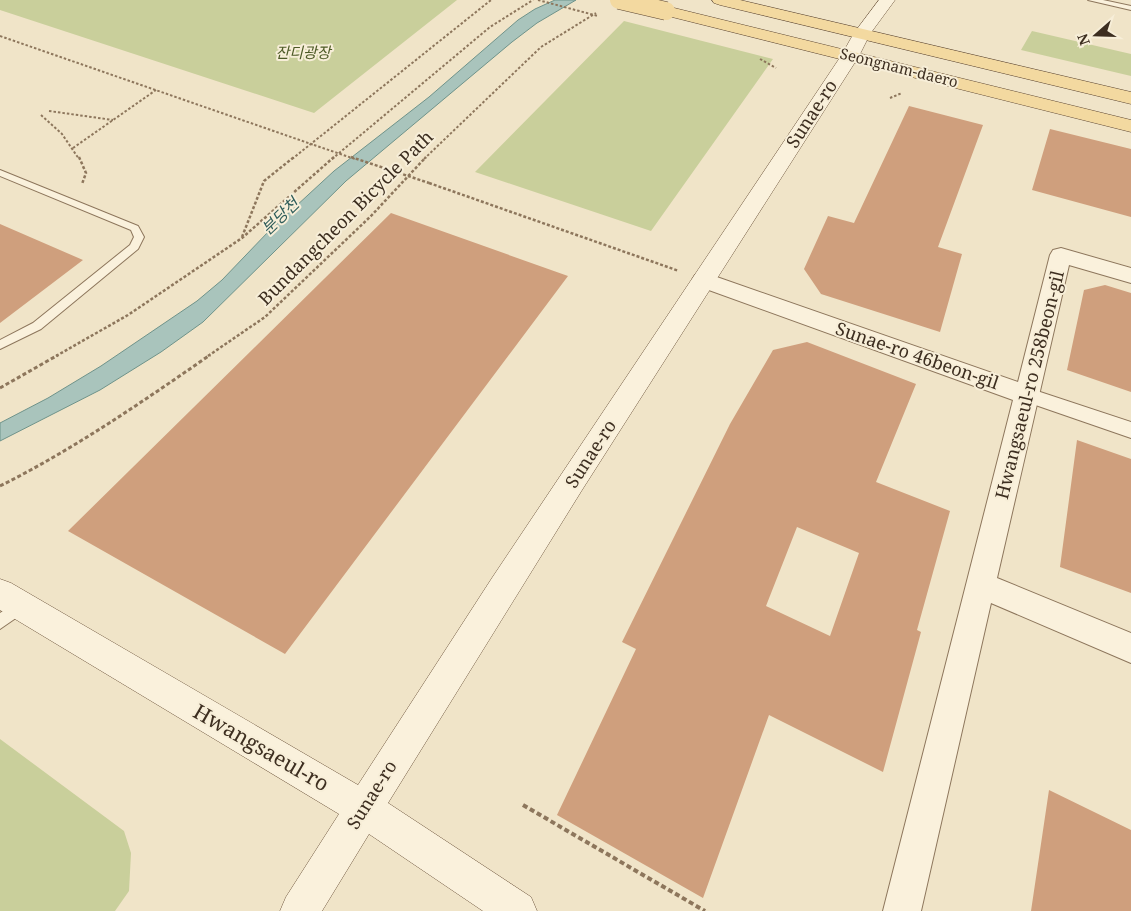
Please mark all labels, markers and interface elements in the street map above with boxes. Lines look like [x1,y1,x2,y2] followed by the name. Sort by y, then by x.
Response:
[1071,10,1121,60] north arrow
[1072,31,1094,48] text: N
[275,42,333,62] park label: 잔디광장
[838,43,960,91] street label: Seongnam-daero
[780,75,842,152] street label: Sunae-ro
[253,125,438,310] street label: Bundangcheon Bicycle Path
[256,191,305,239] water label: 분당천
[989,268,1069,502] street label: Hwangsaeul-ro 258beon-gil
[833,316,1003,394] street label: Sunae-ro 46beon-gil
[559,415,621,492] street label: Sunae-ro
[189,697,334,797] street label: Hwangsaeul-ro
[341,755,402,833] street label: Sunae-ro

